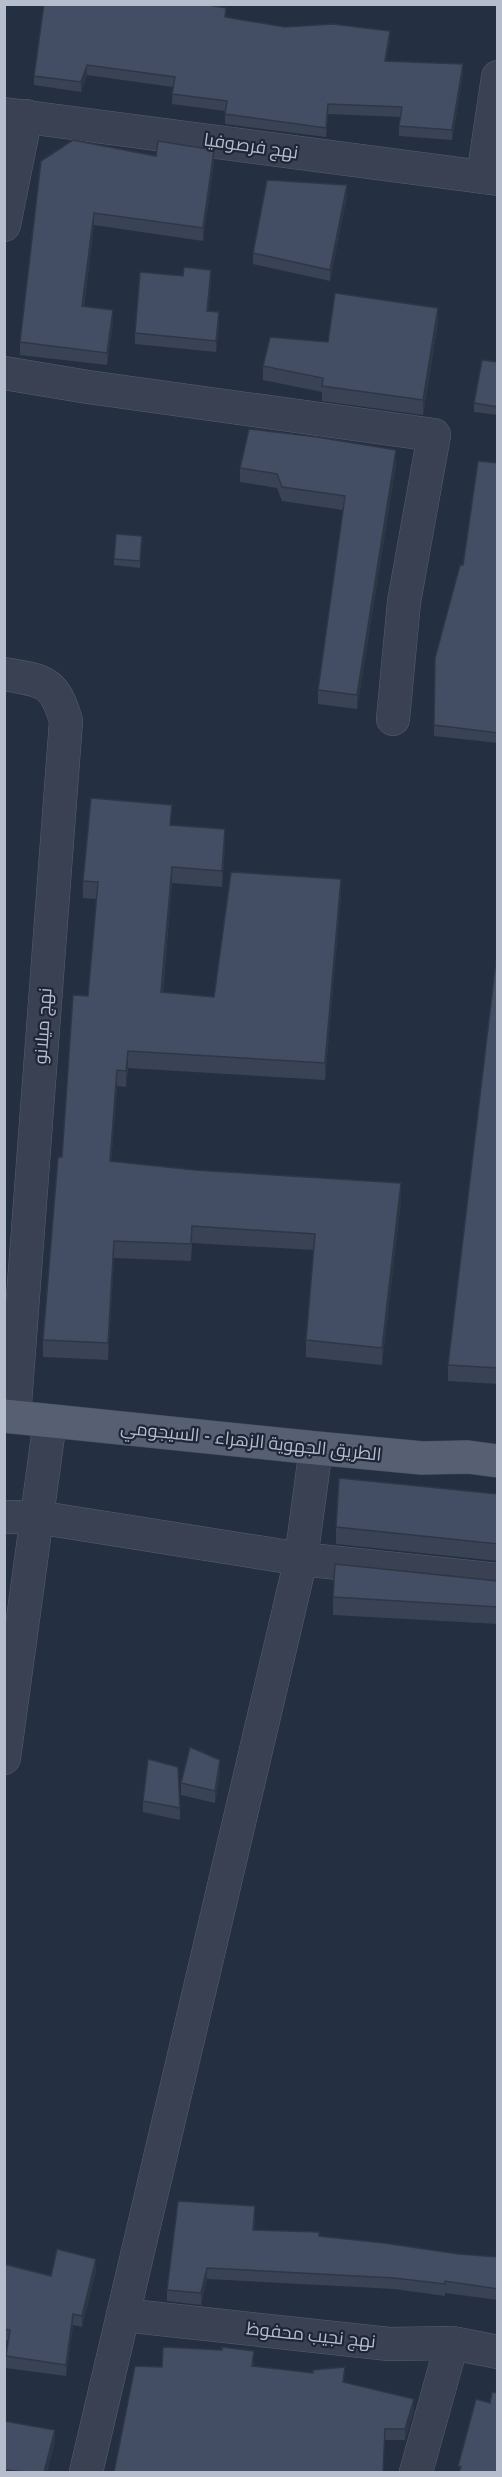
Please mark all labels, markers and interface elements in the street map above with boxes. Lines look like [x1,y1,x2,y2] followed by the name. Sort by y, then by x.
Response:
[202,129,300,166] street label: نهج فرصوفيا
[30,987,59,1065] street label: نهج ميلانو
[119,1417,382,1469] street label: الطريق الجهوية الزهراء - السيجومي
[245,2318,377,2355] street label: نهج نجيب محفوظ

